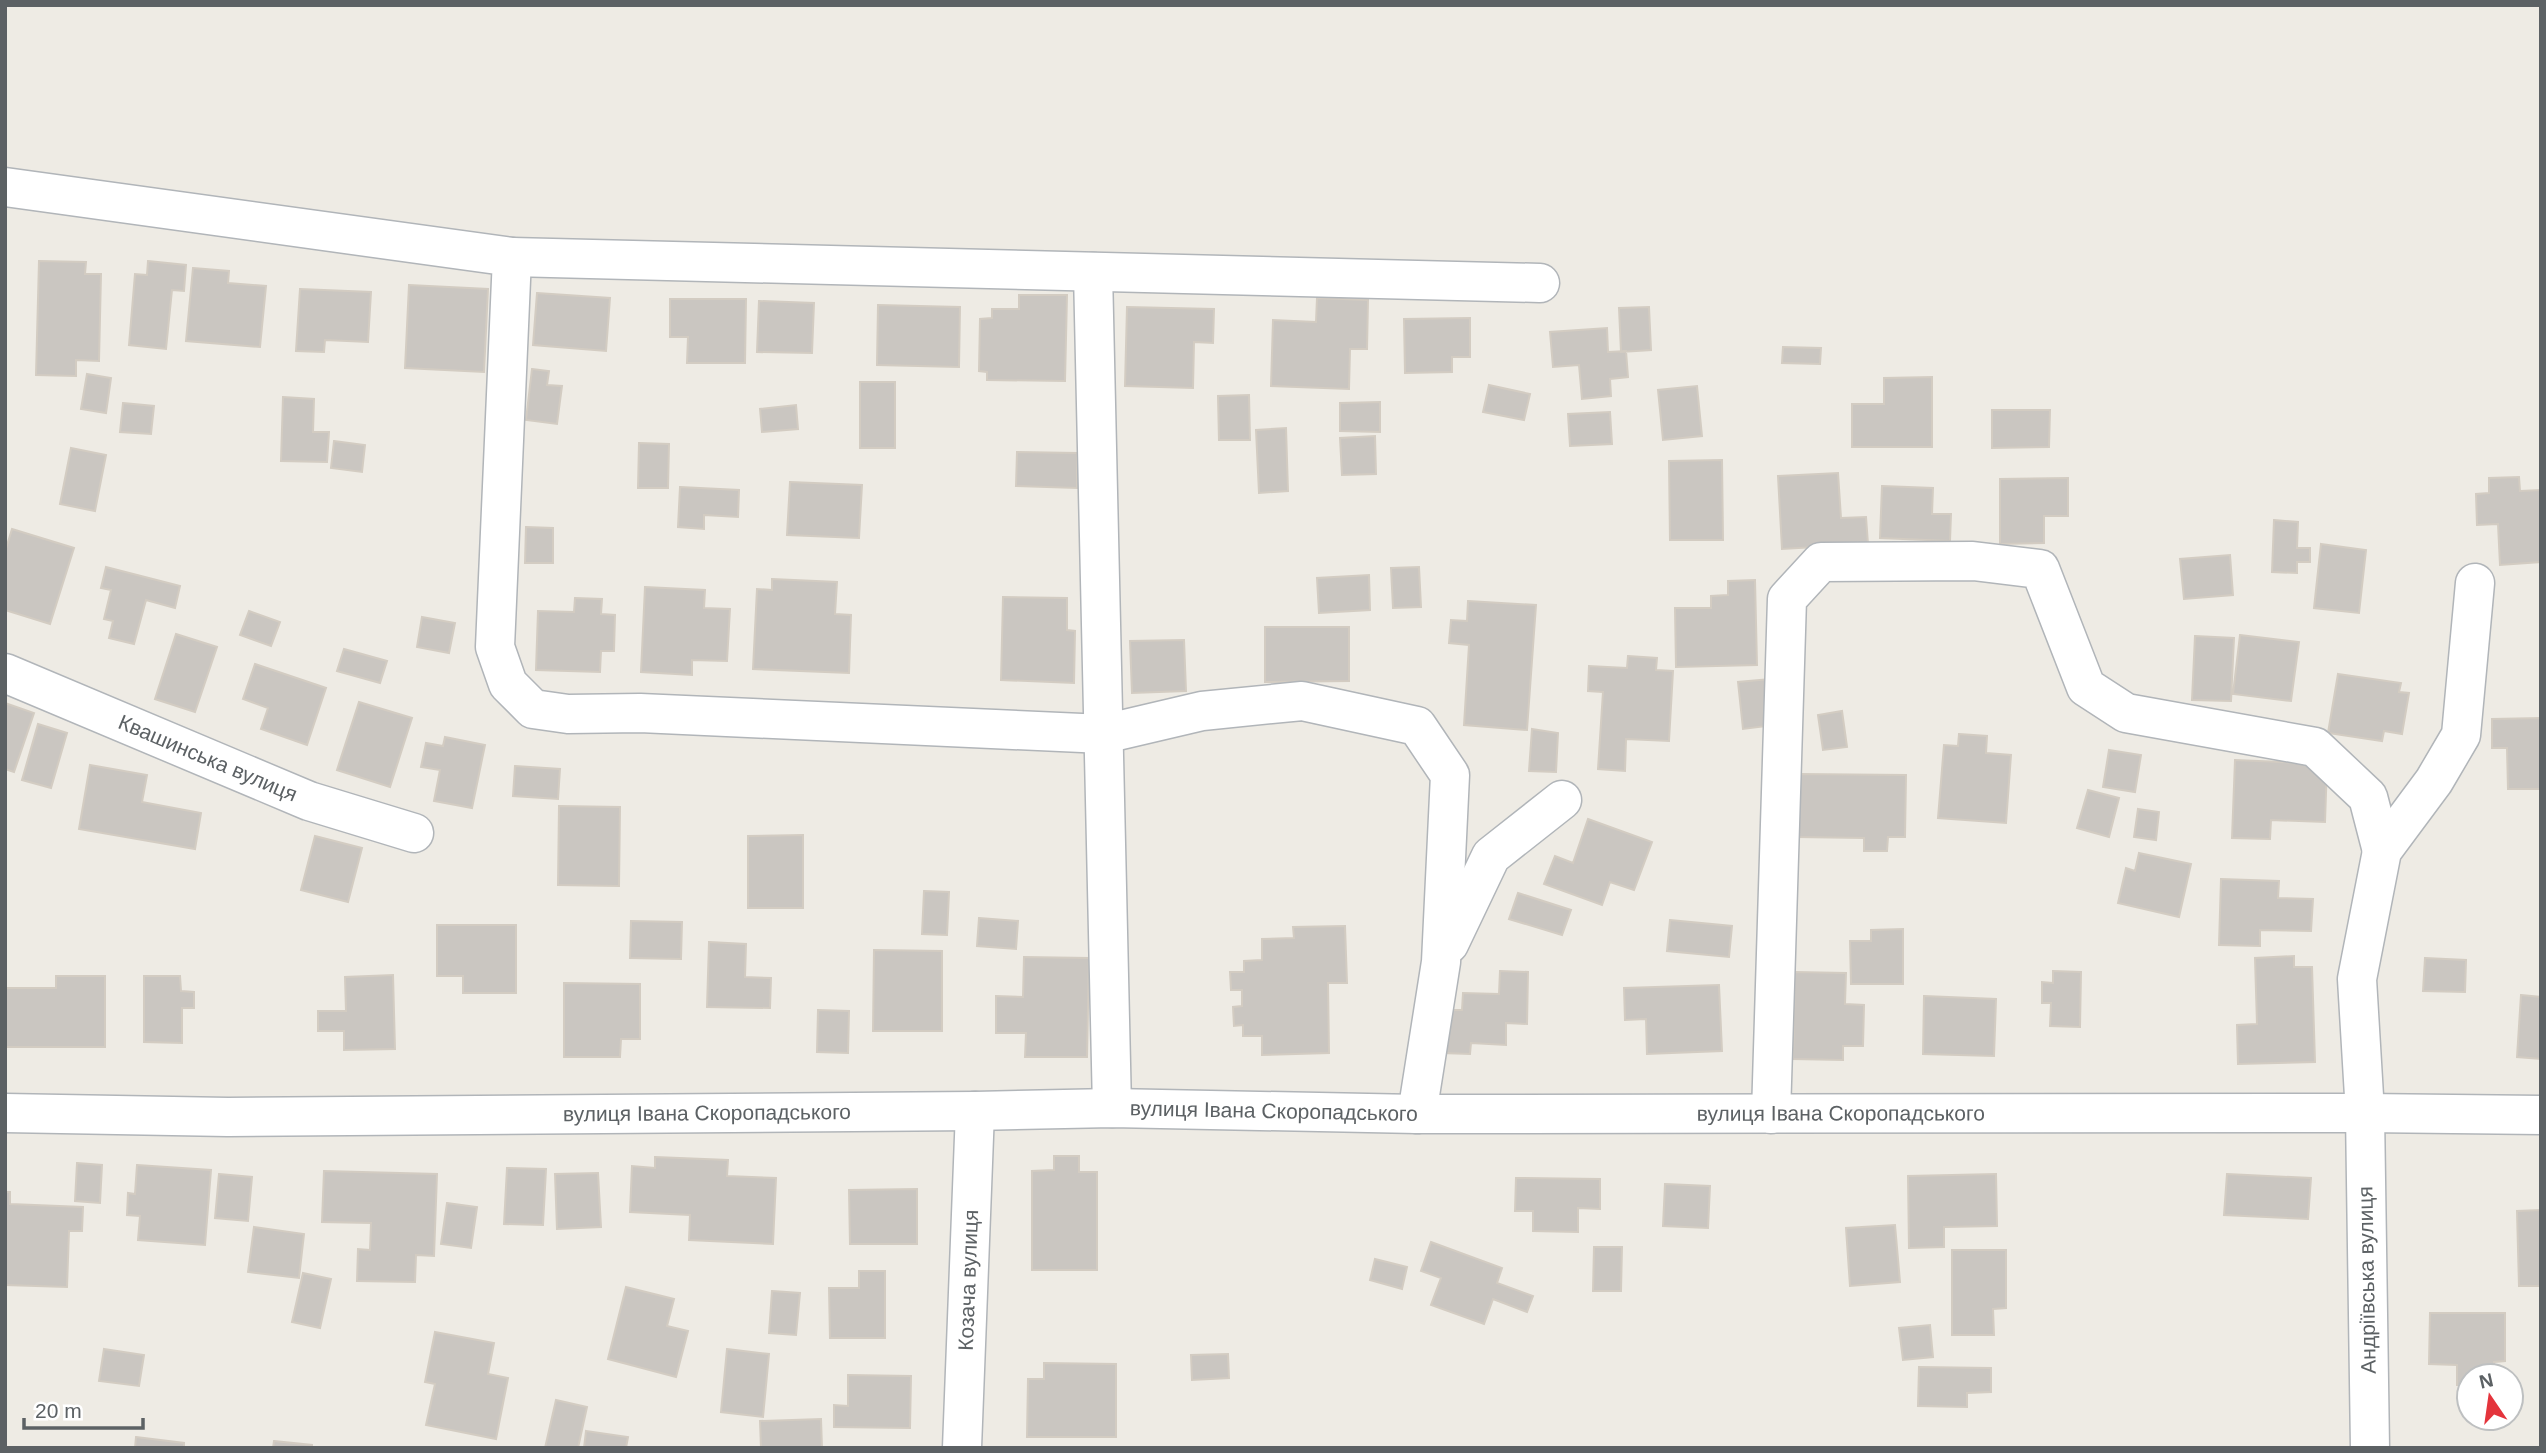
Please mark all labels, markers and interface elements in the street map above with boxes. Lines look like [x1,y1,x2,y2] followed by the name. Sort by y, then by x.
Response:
[115,710,301,806] street label: Квашинська вулиця
[1130,1096,1418,1125] street label: вулиця Івана Скоропадського
[563,1100,851,1125] street label: вулиця Івана Скоропадського
[1697,1101,1985,1125] street label: вулиця Івана Скоропадського
[2353,1186,2380,1374] street label: Андріївська вулиця
[954,1209,982,1351] street label: Козача вулиця
[2455,1362,2525,1432] north arrow
[2477,1369,2495,1393] text: N
[24,1386,144,1430] scale bar
[35,1399,82,1422] text: 20 m

